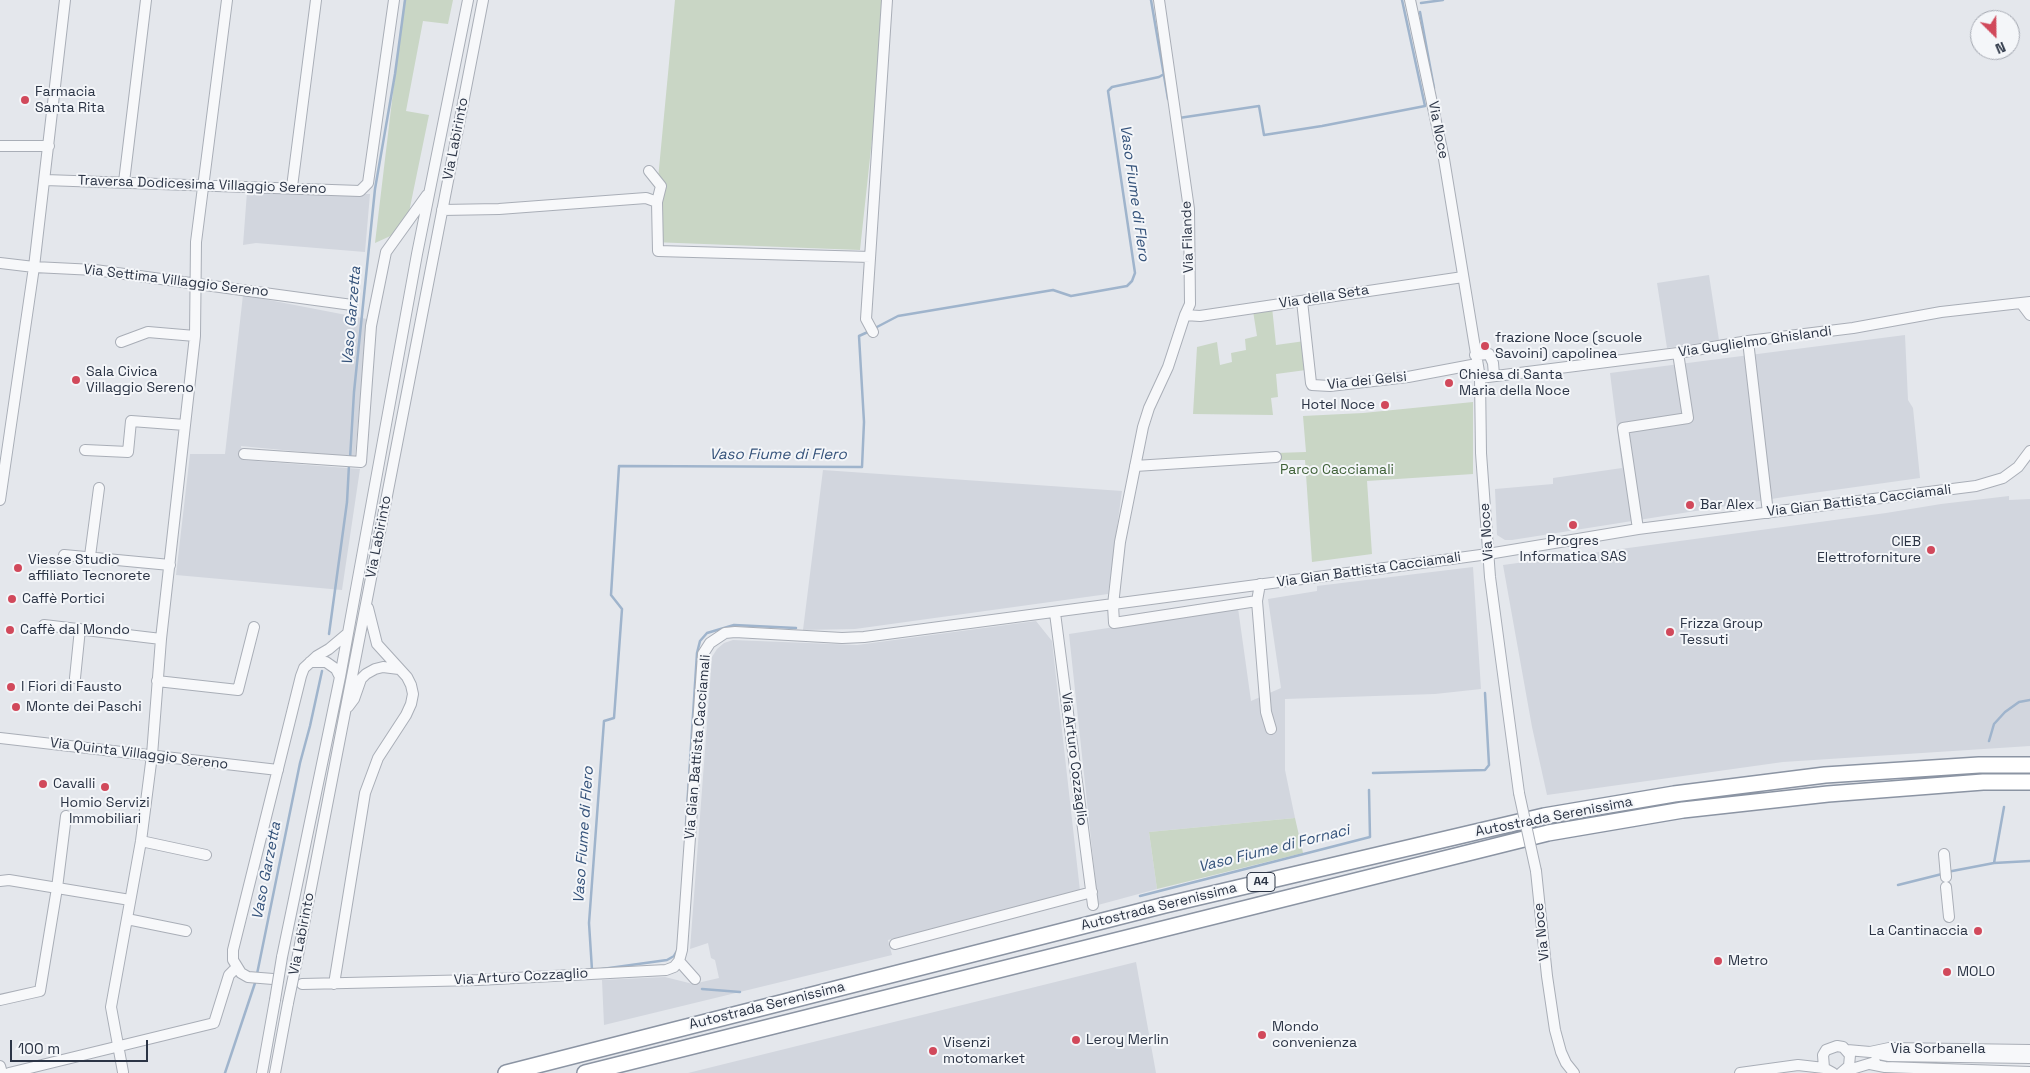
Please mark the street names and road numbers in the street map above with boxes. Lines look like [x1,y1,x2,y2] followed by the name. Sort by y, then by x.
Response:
[440,96,472,182] street label: Via Labirinto
[1424,100,1452,160] street label: Via Noce
[77,172,327,198] street label: Traversa Dodicesima Villaggio Sereno
[1178,201,1198,273] street label: Via Filande
[82,261,270,301] street label: Via Settima Villaggio Sereno
[1278,282,1370,312] street label: Via della Seta
[1677,323,1833,361] street label: Via Guglielmo Ghislandi
[1326,368,1408,394] street label: Via dei Gelsi
[1766,481,1952,521] street label: Via Gian Battista Cacciamali
[363,494,395,580] street label: Via Labirinto
[1477,502,1497,562] street label: Via Noce
[1276,549,1462,591] street label: Via Gian Battista Cacciamali
[682,654,714,840] street label: Via Gian Battista Cacciamali
[1057,691,1091,827] street label: Via Arturo Cozzaglio
[49,735,229,773] street label: Via Quinta Villaggio Sereno
[1474,793,1634,841] street label: Autostrada Serenissima
[1247,872,1275,892] road number: A4
[1079,880,1239,934] street label: Autostrada Serenissima
[286,891,318,977] street label: Via Labirinto
[1531,902,1553,962] street label: Via Noce
[453,965,589,989] street label: Via Arturo Cozzaglio
[687,979,847,1033] street label: Autostrada Serenissima
[1890,1041,1986,1057] street label: Via Sorbanella

